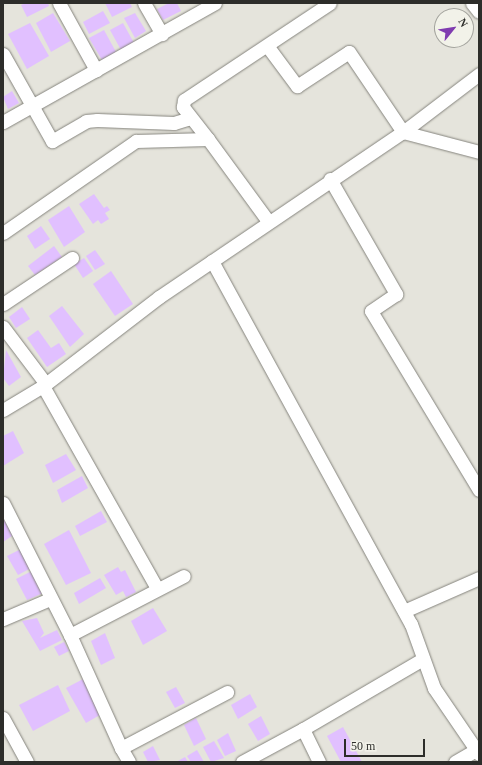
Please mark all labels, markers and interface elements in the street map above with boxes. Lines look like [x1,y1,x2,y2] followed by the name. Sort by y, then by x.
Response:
[434,8,474,48] north arrow
[456,16,471,29] text: N
[346,731,427,757] scale bar
[351,739,375,753] text: 50 m

